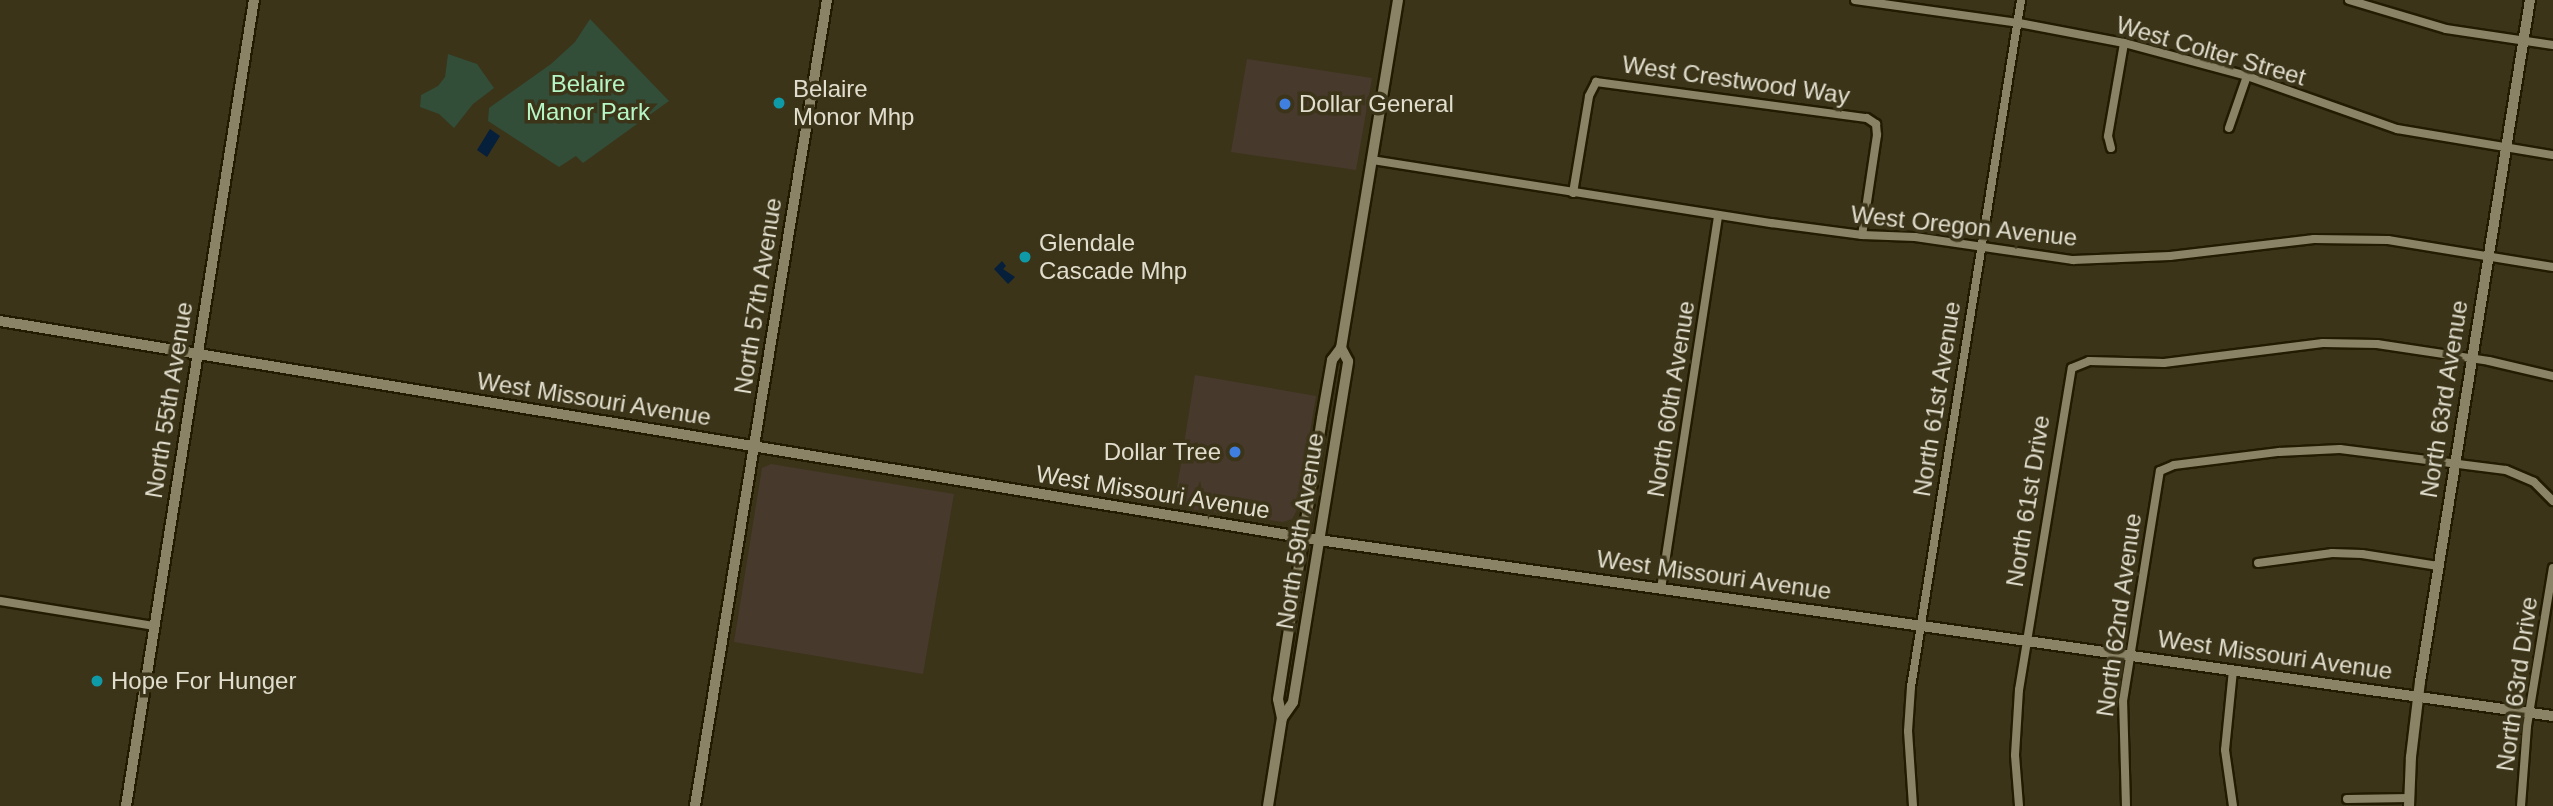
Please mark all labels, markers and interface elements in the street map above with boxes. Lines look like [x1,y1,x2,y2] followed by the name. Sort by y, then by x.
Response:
[2113,10,2309,92] street label: West Colter Street
[1620,50,1852,110] street label: West Crestwood Way
[526,70,650,126] park label: Belaire Manor Park
[793,75,914,131] place label: Belaire Monor Mhp
[1299,90,1454,118] place label: Dollar General
[771,95,787,111] marker: Belaire Monor Mhp
[1277,96,1293,112] marker: Dollar General
[728,195,788,397] street label: North 57th Avenue
[1849,200,2079,252] street label: West Oregon Avenue
[1039,229,1187,285] place label: Glendale Cascade Mhp
[1017,249,1033,265] marker: Glendale Cascade Mhp
[2414,297,2474,501] street label: North 63rd Avenue
[1641,298,1701,500] street label: North 60th Avenue
[139,299,199,501] street label: North 55th Avenue
[1907,299,1967,499] street label: North 61st Avenue
[474,366,714,432] street label: West Missouri Avenue
[2000,413,2056,589] street label: North 61st Drive
[1270,430,1330,632] street label: North 59th Avenue
[1103,438,1221,466] place label: Dollar Tree
[1227,444,1243,460] marker: Dollar Tree
[1033,459,1273,525] street label: West Missouri Avenue
[2090,511,2148,719] street label: North 62nd Avenue
[1594,544,1834,606] street label: West Missouri Avenue
[2490,595,2544,773] street label: North 63rd Drive
[2155,624,2395,686] street label: West Missouri Avenue
[111,667,296,695] place label: Hope For Hunger
[89,673,105,689] marker: Hope For Hunger

